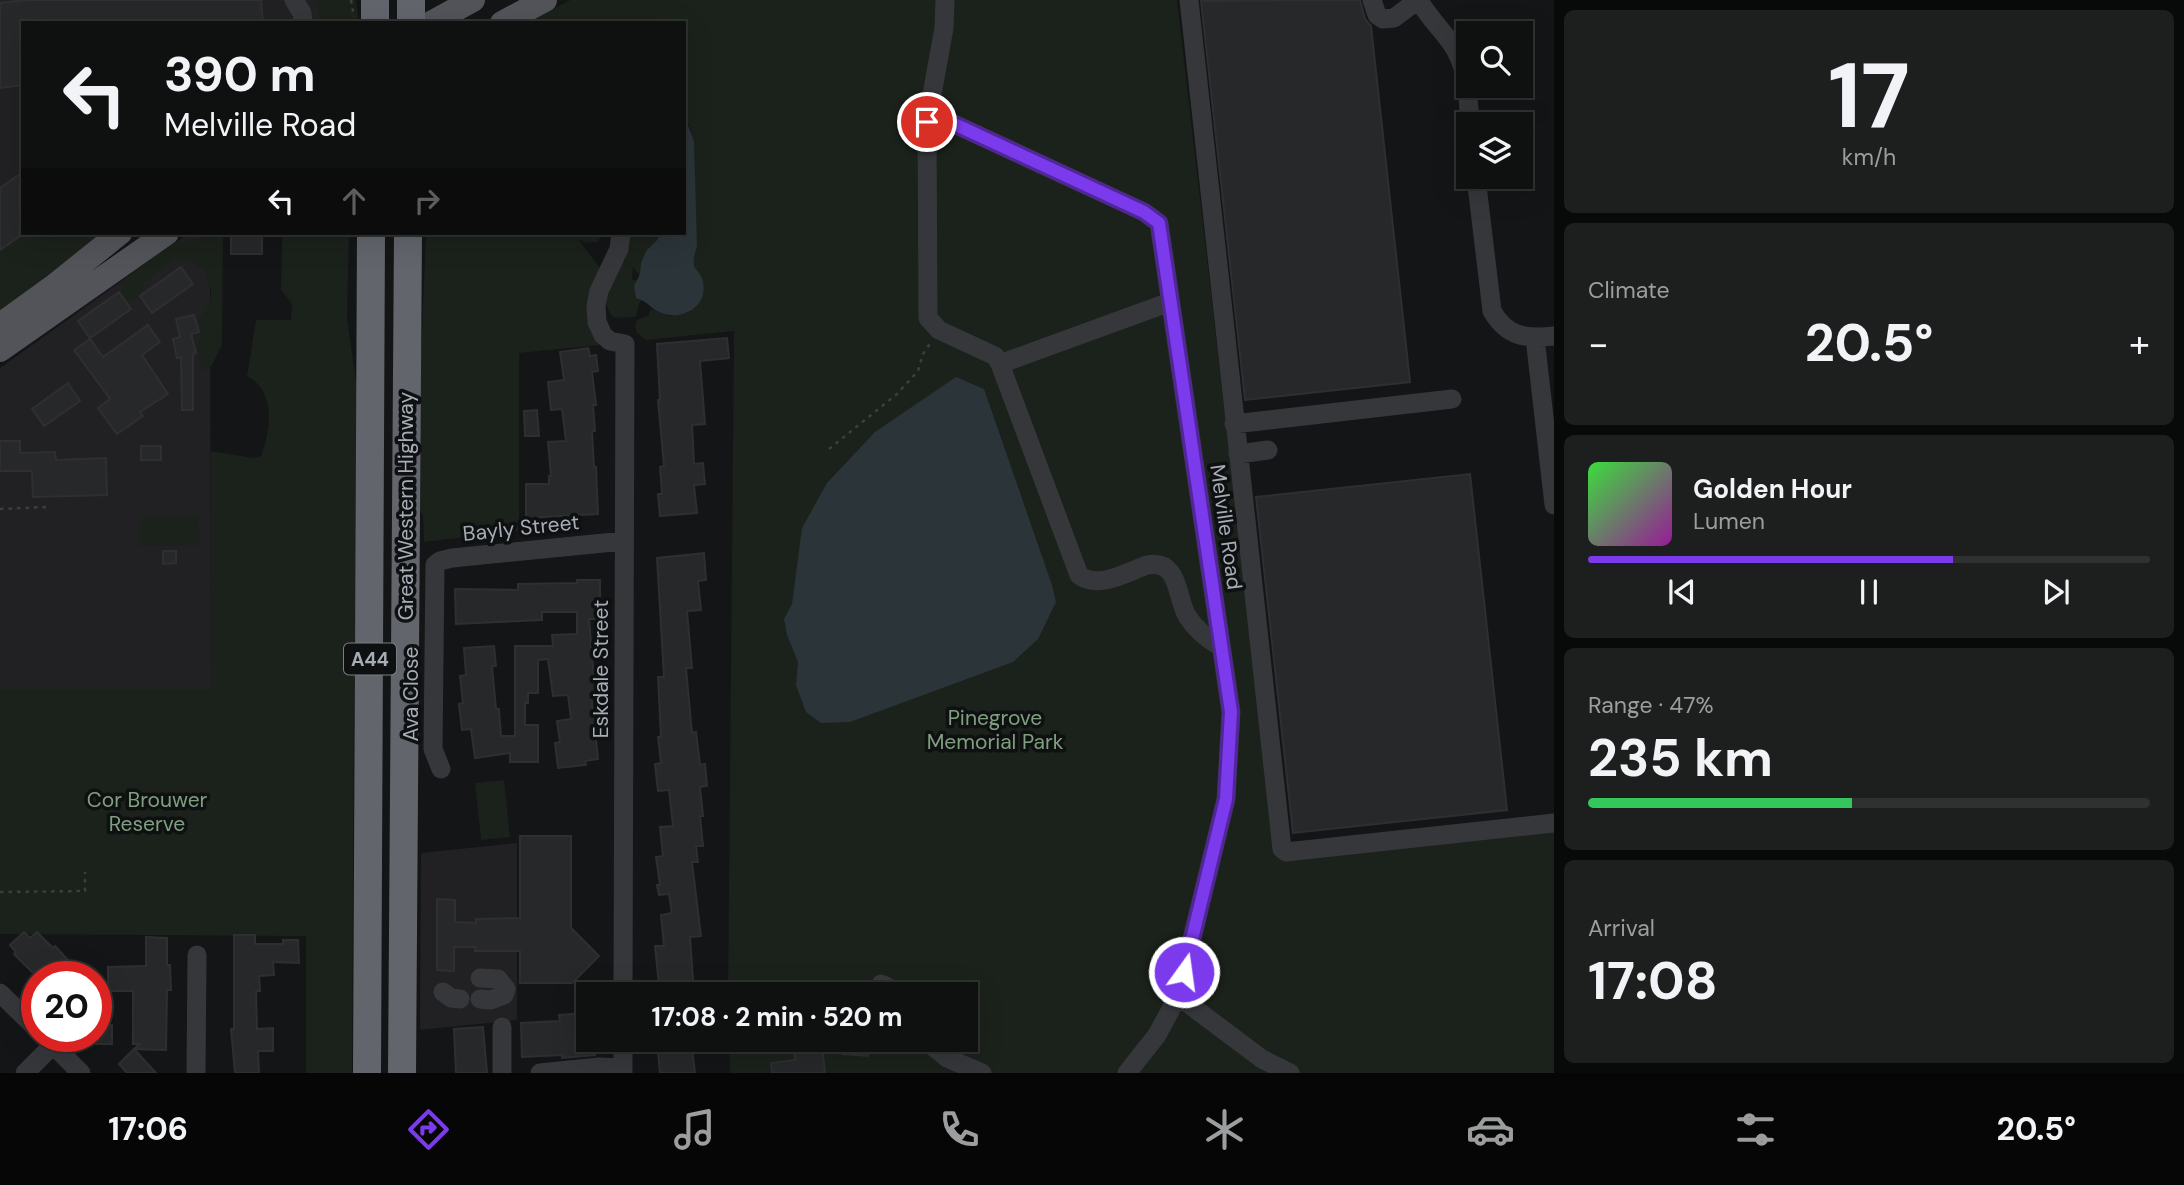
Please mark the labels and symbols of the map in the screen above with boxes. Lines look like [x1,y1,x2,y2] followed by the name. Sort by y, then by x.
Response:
[897,92,957,152] pin
[392,392,420,620] street label: Great Western Highway
[1203,463,1249,591] street label: Melville Road
[461,508,581,548] street label: Bayly Street
[587,600,615,738] street label: Eskdale Street
[344,644,396,674] road number: A44
[397,646,425,742] street label: Ava Close
[927,704,1064,756] park label: Pinegrove Memorial Park
[87,786,208,838] park label: Cor Brouwer Reserve
[1147,935,1221,1009] position arrow
[21,961,112,1052] speed limit sign: 20

